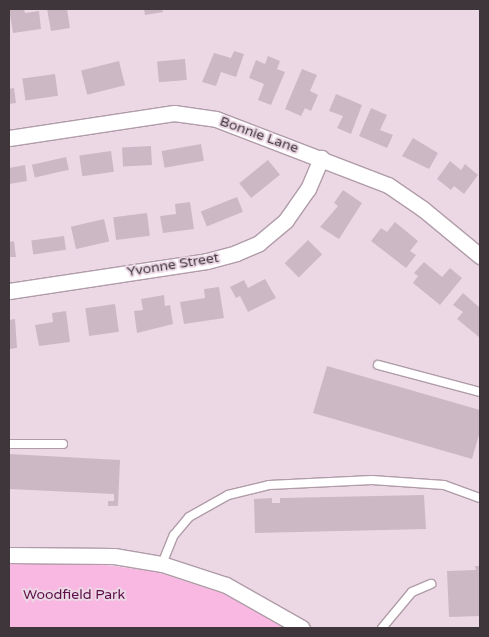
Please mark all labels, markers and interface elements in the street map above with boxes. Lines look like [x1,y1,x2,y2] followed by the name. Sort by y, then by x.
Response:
[217,113,301,157] street label: Bonnie Lane
[126,249,220,281] street label: Yvonne Street
[23,587,125,603] park label: Woodfield Park

